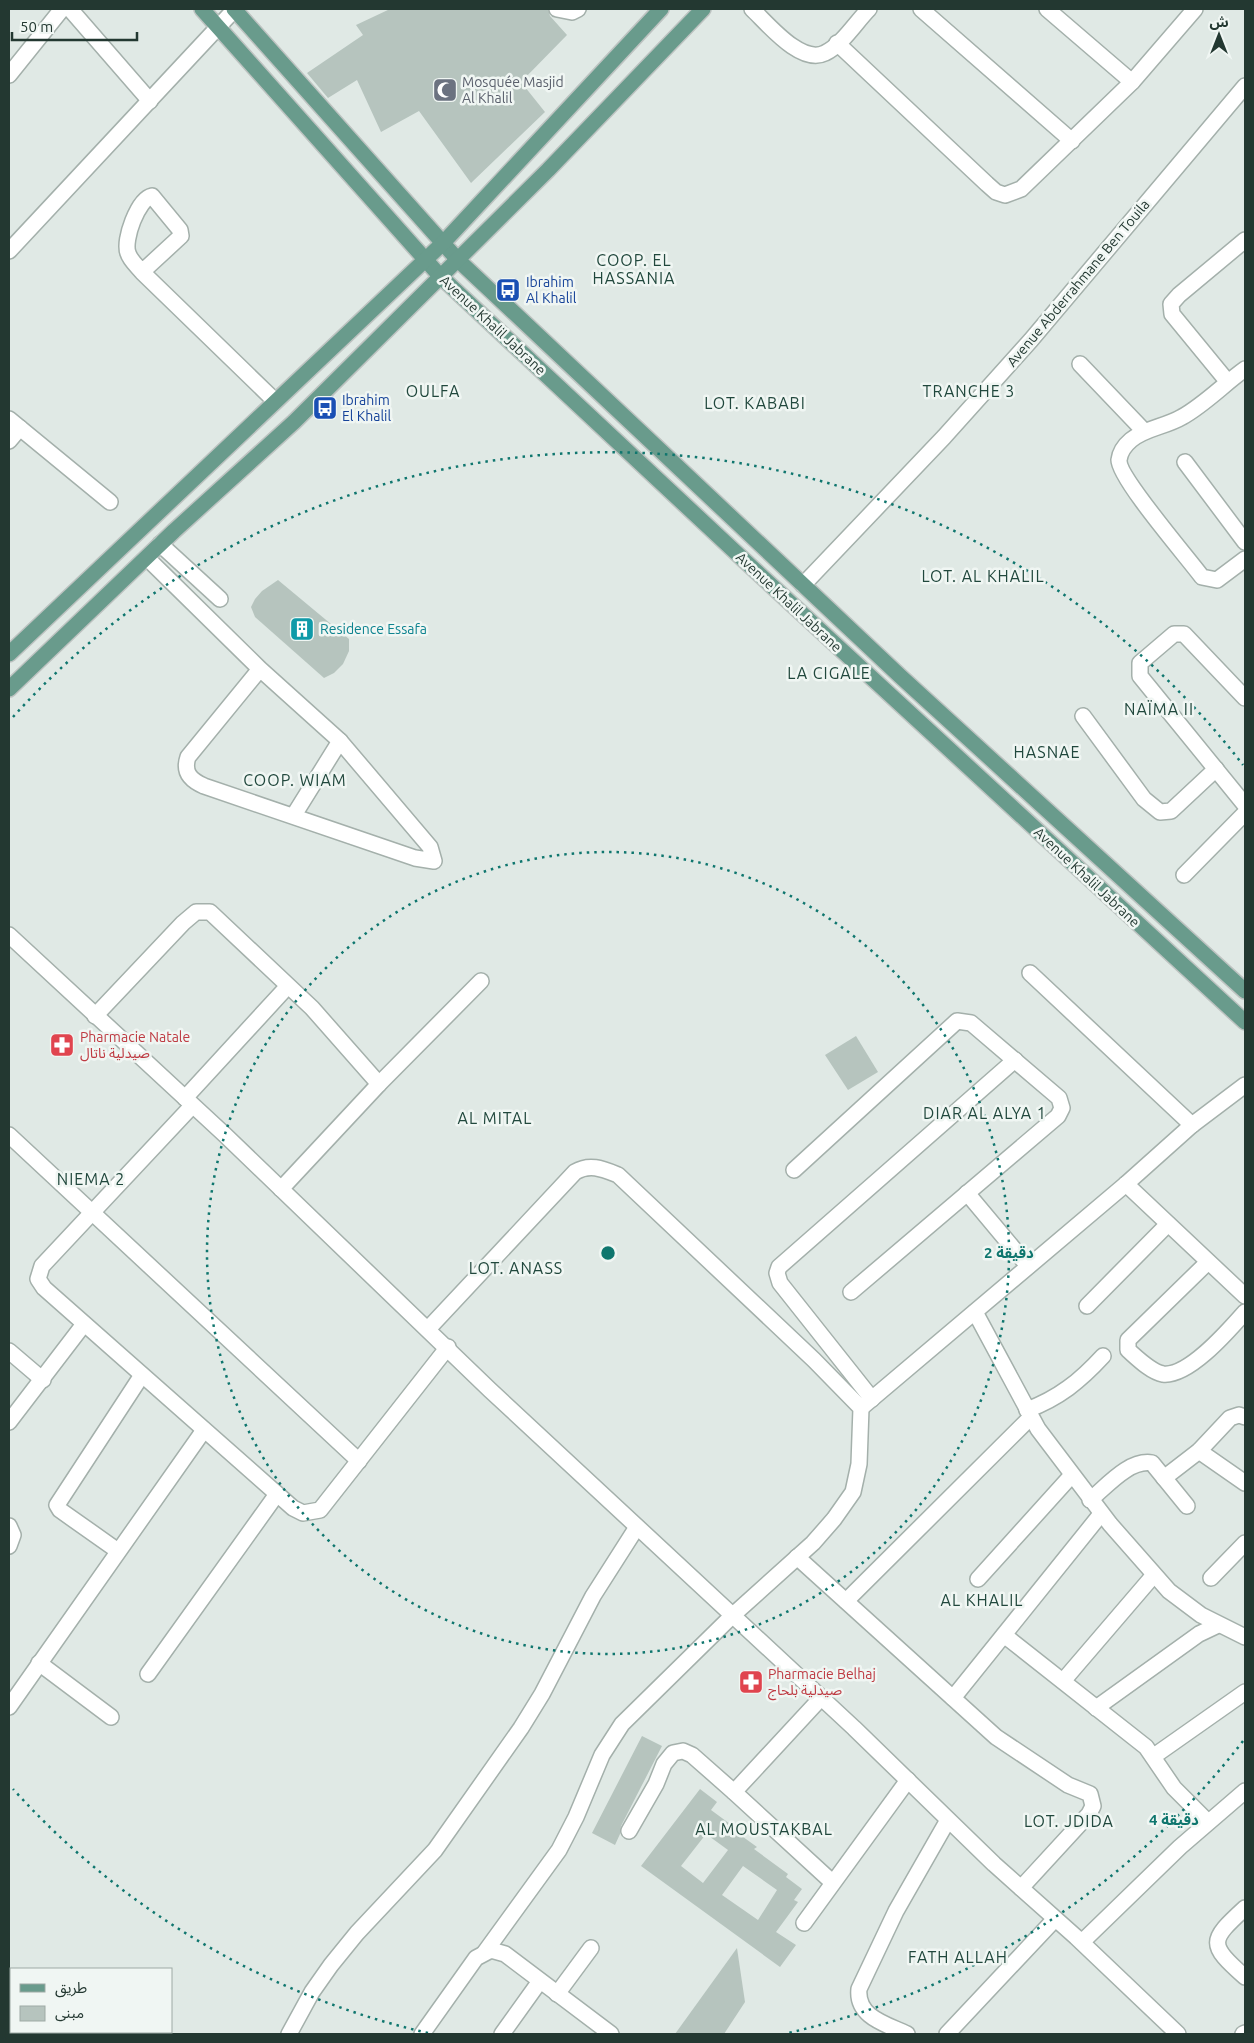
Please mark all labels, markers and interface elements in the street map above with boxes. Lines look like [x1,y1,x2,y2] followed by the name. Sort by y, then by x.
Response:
[12,10,138,42] scale bar
[1194,10,1244,60] north arrow
[1209,14,1229,30] text: ش
[20,18,53,35] text: 50 m
[462,74,564,106] place label: Mosquée Masjid Al Khalil
[432,77,458,103] mosque icon: Mosquée Masjid Al Khalil
[1003,196,1153,370] street label: Avenue Abderrahmane Ben Touila
[593,251,675,287] district label: COOP. EL HASSANIA
[437,272,549,378] street label: Avenue Khalil Jabrane
[526,274,577,306] place label: Ibrahim Al Khalil
[495,277,521,303] bus stop icon: Ibrahim Al Khalil
[406,382,460,400] district label: OULFA
[923,382,1015,400] district label: TRANCHE 3
[342,392,392,424] place label: Ibrahim El Khalil
[704,394,806,412] district label: LOT. KABABI
[312,395,338,421] bus stop icon: Ibrahim El Khalil
[733,549,845,655] street label: Avenue Khalil Jabrane
[921,567,1045,585] district label: LOT. AL KHALIL
[289,616,315,642] building icon: Residence Essafa
[320,621,427,637] place label: Residence Essafa
[787,664,871,682] district label: LA CIGALE
[1124,700,1194,718] district label: NAÏMA II
[1014,743,1081,761] district label: HASNAE
[243,771,347,789] district label: COOP. WIAM
[1031,824,1143,930] street label: Avenue Khalil Jabrane
[80,1029,190,1062] place label: Pharmacie Natale صيدلية ناتال
[49,1032,75,1058] pharmacy icon: Pharmacie Natale صيدلية ناتال
[923,1104,1047,1122] district label: DIAR AL ALYA 1
[458,1109,532,1127] district label: AL MITAL
[57,1170,125,1188] district label: NIEMA 2
[599,1244,617,1262] centre of rings
[984,1244,1034,1261] text: 2 دقيقة
[469,1259,563,1277] district label: LOT. ANASS
[941,1591,1023,1609] district label: AL KHALIL
[768,1666,876,1701] place label: Pharmacie Belhaj صيدلية بلحاج
[738,1669,764,1695] pharmacy icon: Pharmacie Belhaj صيدلية بلحاج
[1149,1811,1199,1828] text: 4 دقيقة
[1024,1812,1114,1830] district label: LOT. JDIDA
[695,1820,833,1838] district label: AL MOUSTAKBAL
[908,1948,1008,1966] district label: FATH ALLAH
[10,1968,172,2033] legend
[55,1979,87,1998] text: طريق
[55,2004,84,2022] text: مبنى

